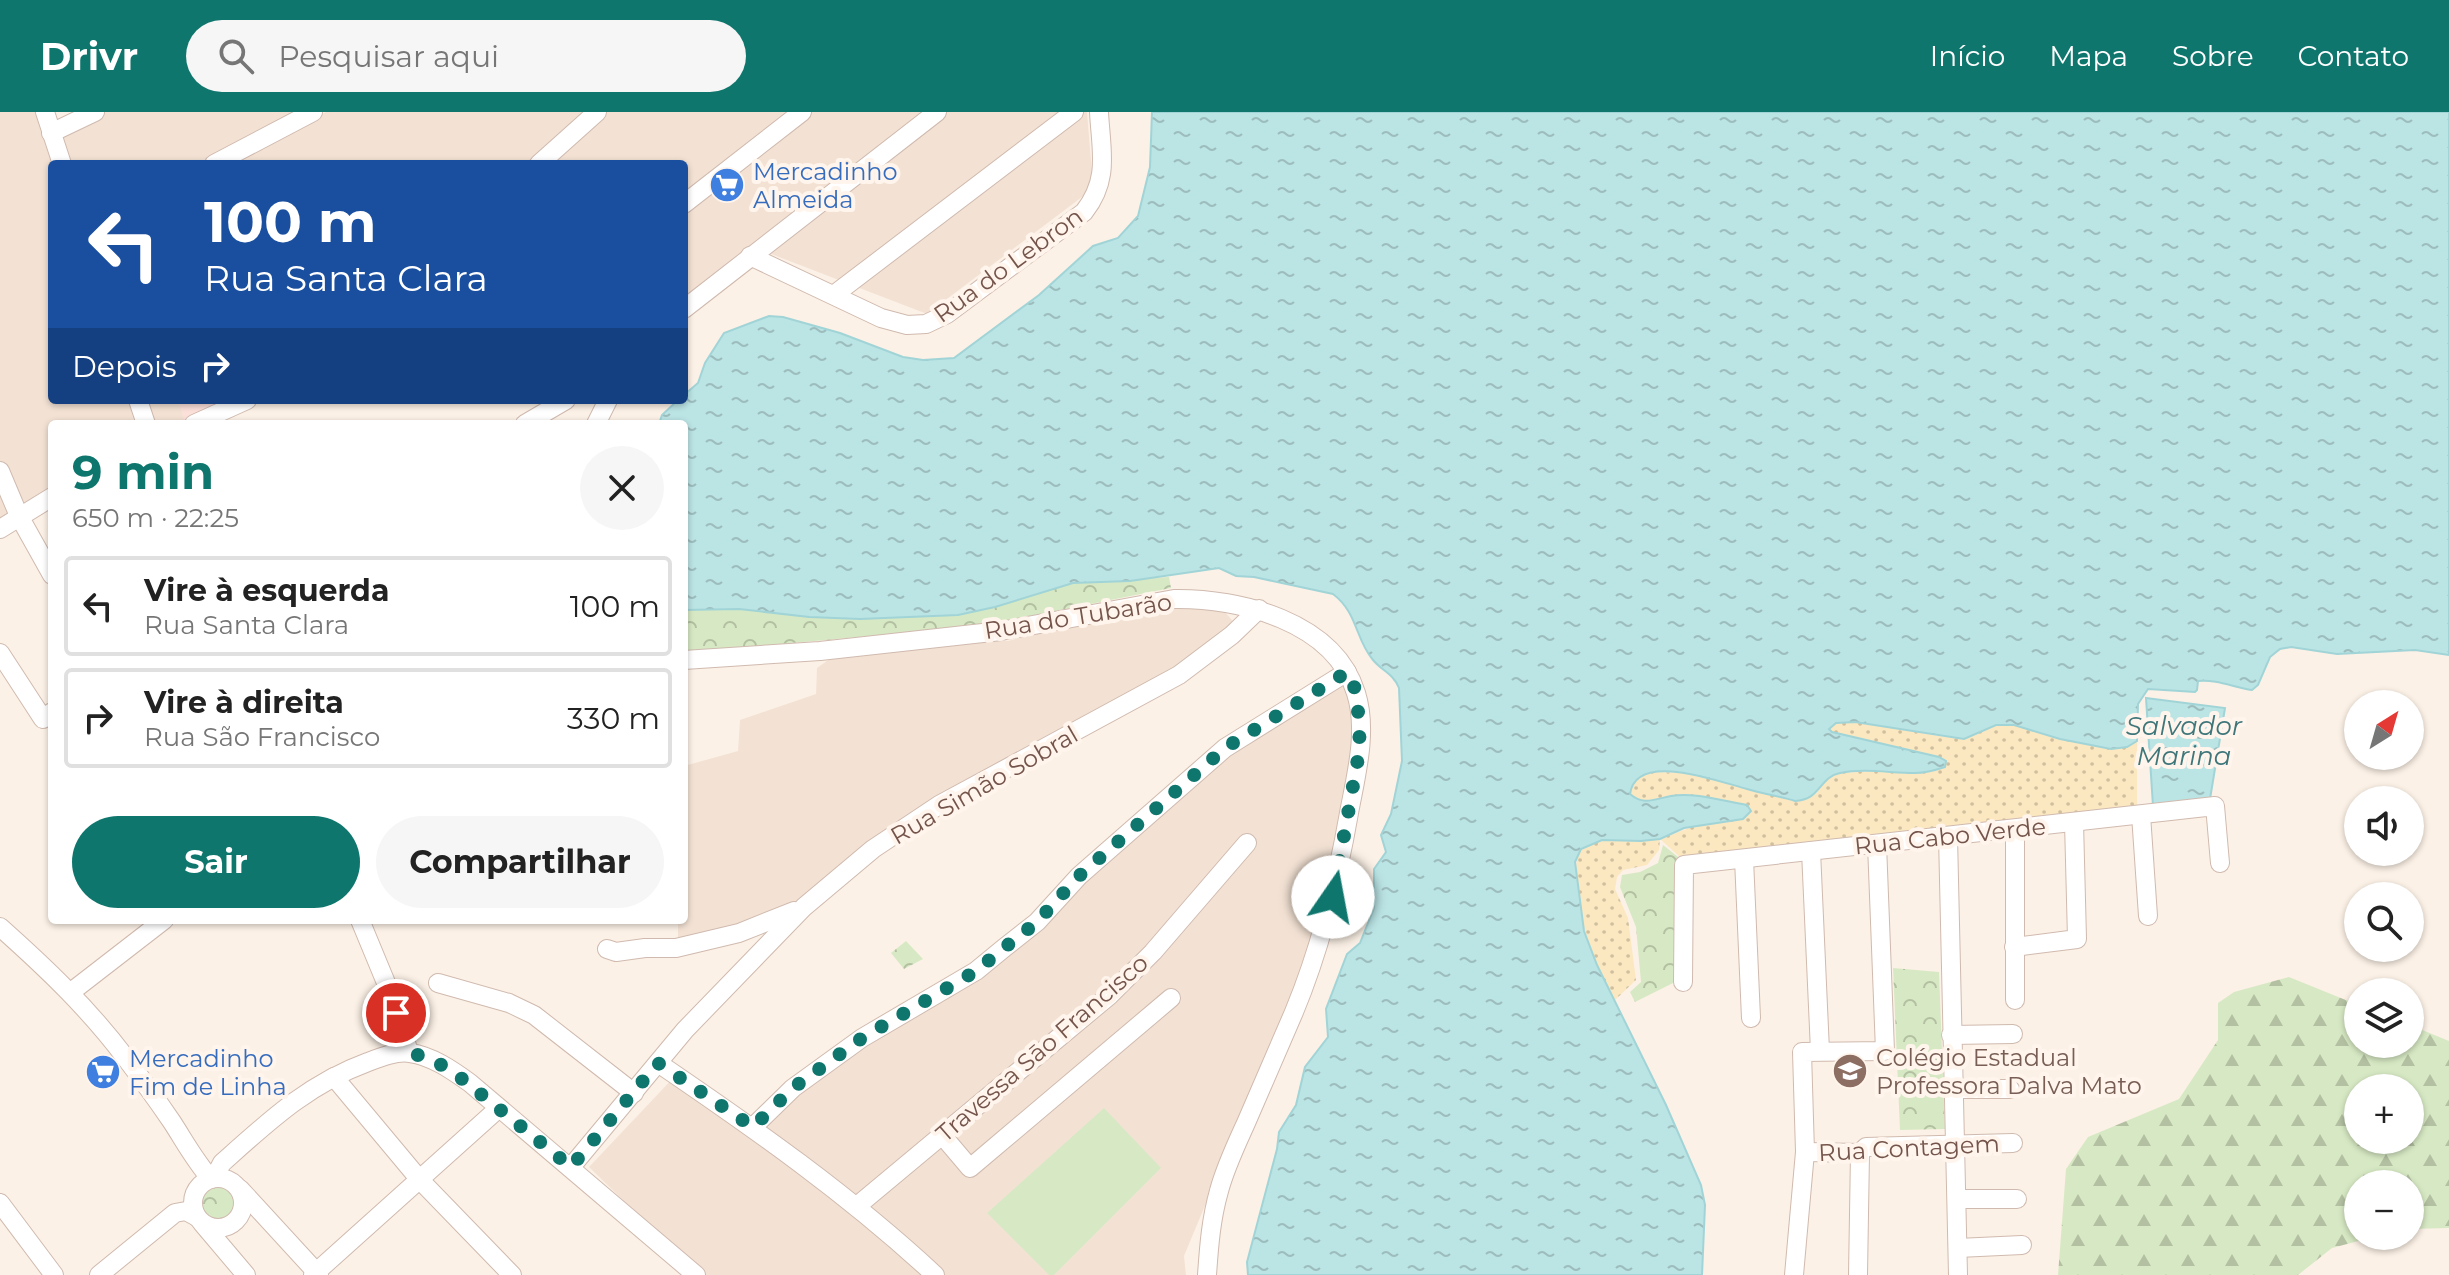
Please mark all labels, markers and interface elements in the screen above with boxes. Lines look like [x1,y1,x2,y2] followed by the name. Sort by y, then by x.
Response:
[186,20,746,92] search box
[40,33,138,80] text: Drivr
[214,34,258,78] icon: search
[278,38,499,75] text: Pesquisar aqui
[1930,39,2005,73] text: Início
[2049,39,2128,73] text: Mapa
[2172,39,2254,73] text: Sobre
[2298,39,2409,73] text: Contato
[753,157,898,214] place label: Mercadinho Almeida
[708,166,746,204] supermarket icon: Mercadinho Almeida
[204,188,377,256] text: 100 m
[72,192,176,296] icon: left
[928,201,1088,329] street label: Rua do Lebron
[204,256,488,300] text: Rua Santa Clara
[193,344,237,388] icon: right
[72,348,177,385] text: Depois
[72,443,214,501] text: 9 min
[580,446,664,530] button: close
[72,502,239,534] text: 650 m · 22:25
[144,572,389,609] text: Vire à esquerda
[76,584,120,628] icon: left
[982,587,1174,645] street label: Rua do Tubarão
[570,588,660,625] text: 100 m
[144,609,349,641] text: Rua Santa Clara
[144,684,344,721] text: Vire à direita
[2344,690,2424,770] north arrow
[2344,690,2424,1250] map controls
[76,696,120,740] icon: right
[567,700,660,737] text: 330 m
[2126,710,2243,772] water label: Salvador Marina
[885,720,1083,850] street label: Rua Simão Sobral
[144,721,380,753] text: Rua São Francisco
[2344,786,2424,866] button: sound
[1853,812,2047,860] street label: Rua Cabo Verde
[72,816,360,908] button: Sair
[376,816,664,908] button: Compartilhar
[1291,855,1375,939] position arrow
[2344,882,2424,962] button: search
[930,948,1154,1148] street label: Travessa Sāo Francisco
[2344,978,2424,1058] button: layers
[362,979,430,1047] pin
[374,991,418,1035] icon: arrive
[1876,1043,2142,1100] place label: Colégio Estadual Professora Dalva Mato
[129,1044,287,1101] place label: Mercadinho Fim de Linha
[1831,1052,1869,1090] school or university icon: Colégio Estadual Professora Dalva Mato
[84,1053,122,1091] supermarket icon: Mercadinho Fim de Linha
[2344,1074,2424,1154] button: +
[1818,1129,2000,1167] street label: Rua Contagem
[2344,1170,2424,1250] button: −

